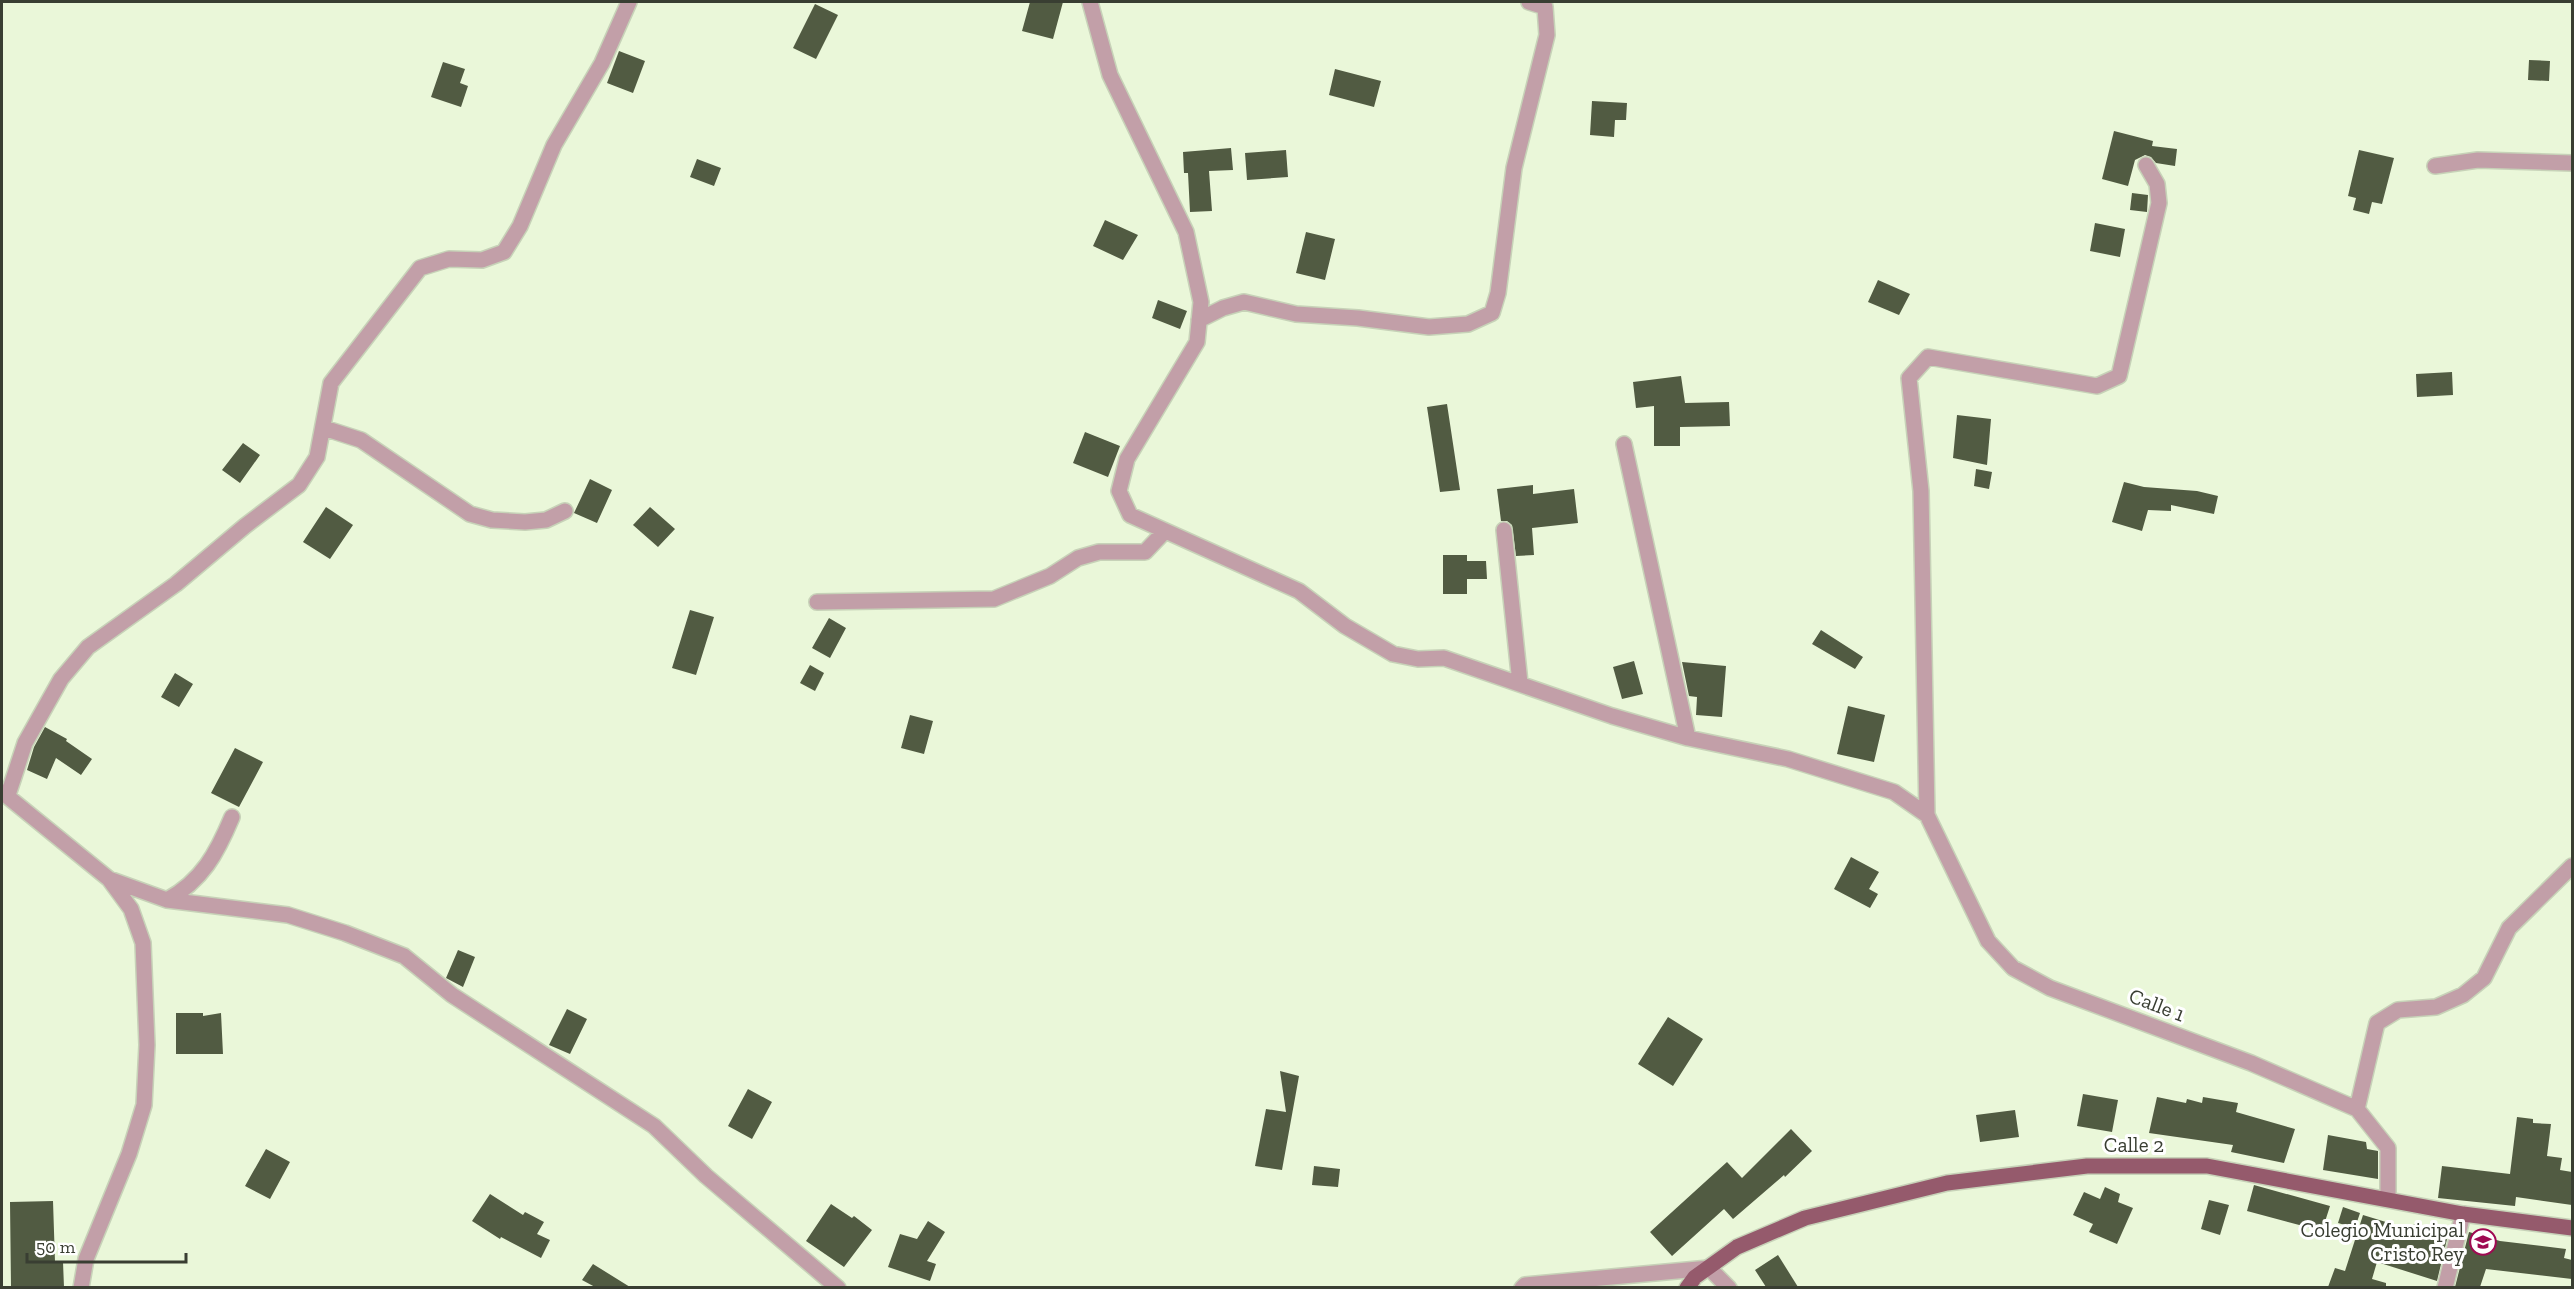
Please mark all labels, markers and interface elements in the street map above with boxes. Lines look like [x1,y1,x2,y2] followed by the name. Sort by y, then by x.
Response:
[2126,983,2189,1027] street label: Calle 1
[2104,1132,2164,1157] street label: Calle 2
[2301,1217,2464,1266] place label: Colegio Municipal Cristo Rey
[27,1226,186,1264] scale bar
[2468,1227,2498,1257] school or university icon: Colegio Municipal Cristo Rey
[36,1236,76,1258] text: 50 m

